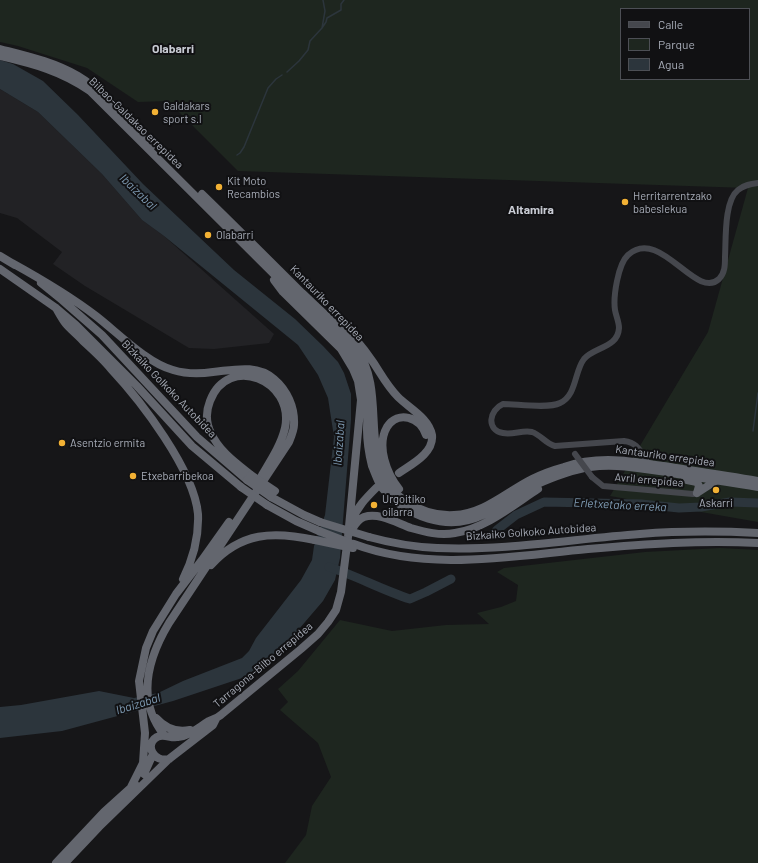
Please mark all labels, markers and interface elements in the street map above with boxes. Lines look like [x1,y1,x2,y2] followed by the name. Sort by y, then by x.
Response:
[620,8,750,80] legend
[658,17,683,31] text: Calle
[658,37,695,51] text: Parque
[152,42,194,56] district label: Olabarri
[658,57,684,71] text: Agua
[86,75,186,171] street label: Bilbao-Galdakao errepidea
[163,99,210,125] place label: Galdakars sport s.l
[150,107,160,117] marker: Galdakars sport s.l
[117,171,159,213] water label: Ibaizabal
[227,174,280,200] place label: Kit Moto Recambios
[214,182,224,192] marker: Kit Moto Recambios
[633,189,712,215] place label: Herritarrentzako babeslekua
[620,197,630,207] marker: Herritarrentzako babeslekua
[508,203,554,217] district label: Altamira
[216,228,253,242] place label: Olabarri
[203,230,213,240] marker: Olabarri
[287,262,367,344] street label: Kantauriko errepidea
[119,337,219,441] street label: Bizkaiko Golkoko Autobidea
[330,420,348,466] water label: Ibaizabal
[70,436,145,450] place label: Asentzio ermita
[57,438,67,448] marker: Asentzio ermita
[615,442,715,470] street label: Kantauriko errepidea
[141,469,214,483] place label: Etxebarribekoa
[614,470,684,490] street label: Avril errepidea
[128,471,138,481] marker: Etxebarribekoa
[711,485,721,495] marker: Askarri
[382,492,426,518] place label: Urgoitiko oilarra
[573,495,667,515] water label: Erletxetako erreka
[699,496,733,510] place label: Askarri
[369,500,379,510] marker: Urgoitiko oilarra
[465,521,597,543] street label: Bizkaiko Golkoko Autobidea
[211,620,315,710] street label: Tarragona-Bilbo errepidea
[114,690,162,718] water label: Ibaizabal

